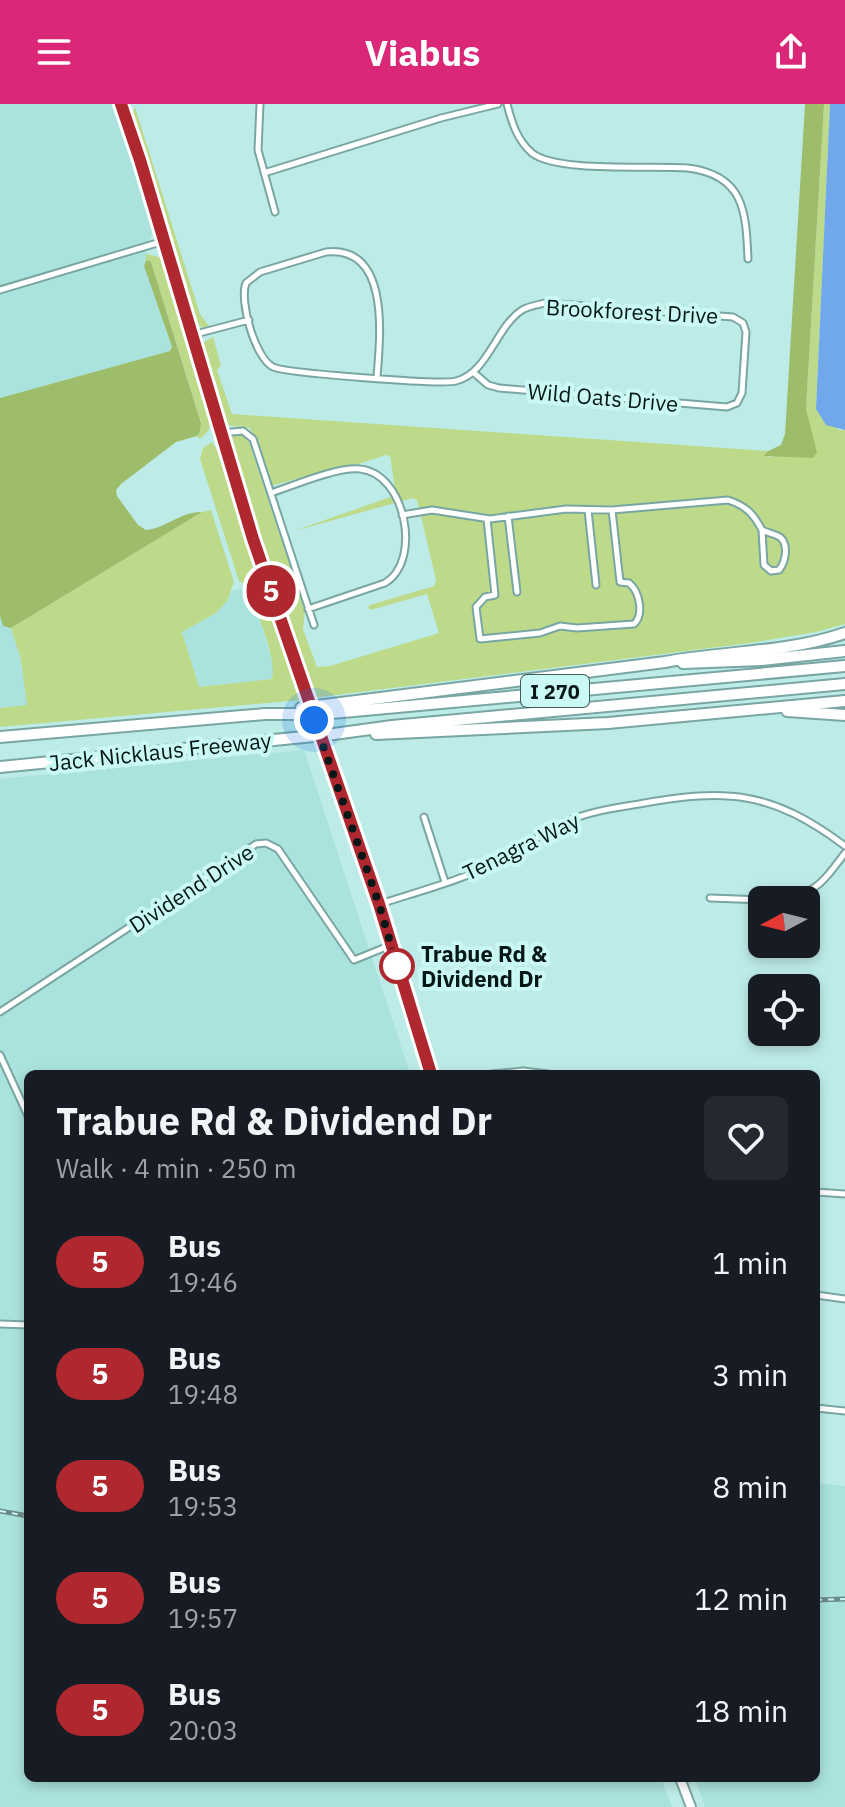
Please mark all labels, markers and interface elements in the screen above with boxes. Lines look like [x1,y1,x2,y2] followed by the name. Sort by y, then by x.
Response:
[365,29,480,76] text: Viabus
[32,30,76,74] icon: menu
[769,30,813,74] icon: share
[545,292,719,330] street label: Brookforest Drive
[526,376,680,418] street label: Wild Oats Drive
[245,565,297,617] line badge: 5
[263,572,279,609] text: 5
[521,675,589,707] road number: I 270
[294,700,334,740] your location
[47,725,273,777] street label: Jack Nicklaus Freeway
[458,805,584,887] street label: Tenagra Way
[123,837,259,939] street label: Dividend Drive
[748,886,820,958] north arrow
[748,886,820,1046] map controls
[421,939,547,993] place label: Trabue Rd & Dividend Dr
[380,949,414,983] marker: Trabue Rd & Dividend Dr
[748,974,820,1046] button: locate
[56,1096,492,1145] text: Trabue Rd & Dividend Dr
[704,1096,788,1180] button: heart
[56,1151,296,1185] text: Walk · 4 min · 250 m
[168,1226,221,1265] text: Bus
[92,1243,108,1280] text: 5
[712,1243,788,1282] text: 1 min
[168,1265,238,1299] text: 19:46
[168,1338,221,1377] text: Bus
[92,1355,108,1392] text: 5
[712,1355,788,1394] text: 3 min
[168,1377,238,1411] text: 19:48
[168,1450,221,1489] text: Bus
[92,1467,108,1504] text: 5
[712,1467,788,1506] text: 8 min
[168,1489,238,1523] text: 19:53
[168,1562,221,1601] text: Bus
[92,1579,108,1616] text: 5
[694,1579,788,1618] text: 12 min
[168,1601,238,1635] text: 19:57
[168,1674,221,1713] text: Bus
[92,1691,108,1728] text: 5
[694,1691,788,1730] text: 18 min
[168,1713,238,1747] text: 20:03

